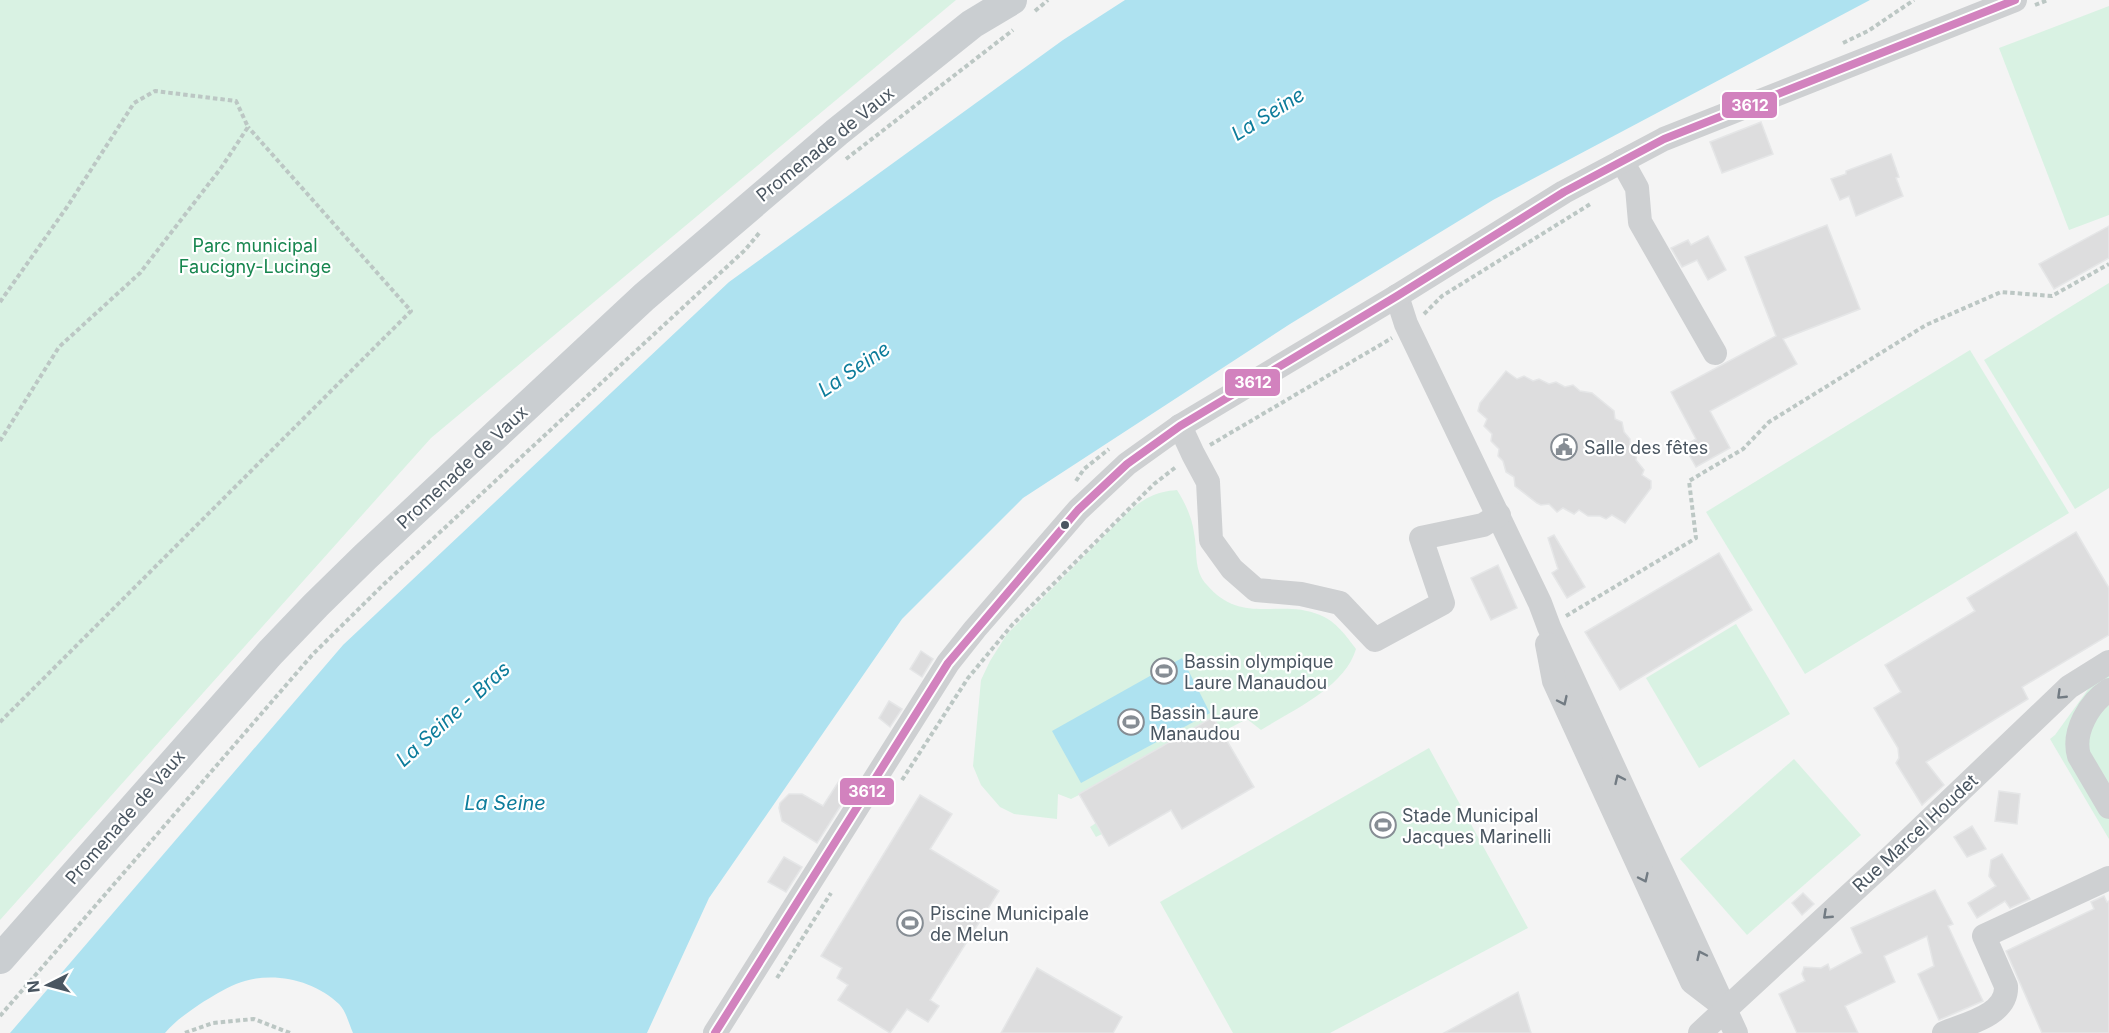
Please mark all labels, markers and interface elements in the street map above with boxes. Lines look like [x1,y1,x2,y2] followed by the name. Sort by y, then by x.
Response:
[752,82,898,206] street label: Promenade de Vaux
[1227,82,1309,146] water label: La Seine
[1721,91,1778,119] line badge: 3612
[1731,95,1769,115] text: 3612
[179,235,331,277] park label: Parc municipal Faucigny-Lucinge
[813,336,895,402] water label: La Seine
[1224,368,1281,397] line badge: 3612
[1234,372,1272,392] text: 3612
[392,401,532,533] street label: Promenade de Vaux
[1549,432,1579,462] public building icon: Salle des fêtes
[1584,437,1708,458] place label: Salle des fêtes
[1059,519,1071,531] unlabelled marker
[1184,651,1334,693] place label: Bassin olympique Laure Manaudou
[391,656,515,772] water label: La Seine - Bras
[1149,656,1179,686] sports icon: Bassin olympique Laure Manaudou
[2057,687,2068,698] one-way arrow
[1555,694,1567,705] one-way arrow
[1150,702,1259,744] place label: Bassin Laure Manaudou
[1116,707,1146,737] sports icon: Bassin Laure Manaudou
[61,745,189,888] street label: Promenade de Vaux
[1848,770,1982,896] street label: Rue Marcel Houdet
[1614,774,1626,785] one-way arrow
[839,777,895,806] line badge: 3612
[848,781,886,801] text: 3612
[464,791,546,815] water label: La Seine
[1402,805,1551,847] place label: Stade Municipal Jacques Marinelli
[1368,810,1398,840] sports icon: Stade Municipal Jacques Marinelli
[1637,871,1649,882] one-way arrow
[930,903,1089,945] place label: Piscine Municipale de Melun
[895,908,925,938] sports icon: Piscine Municipale de Melun
[1824,908,1834,919] one-way arrow
[1697,951,1709,962] one-way arrow
[18,955,78,1015] north arrow
[22,979,44,994] text: N

